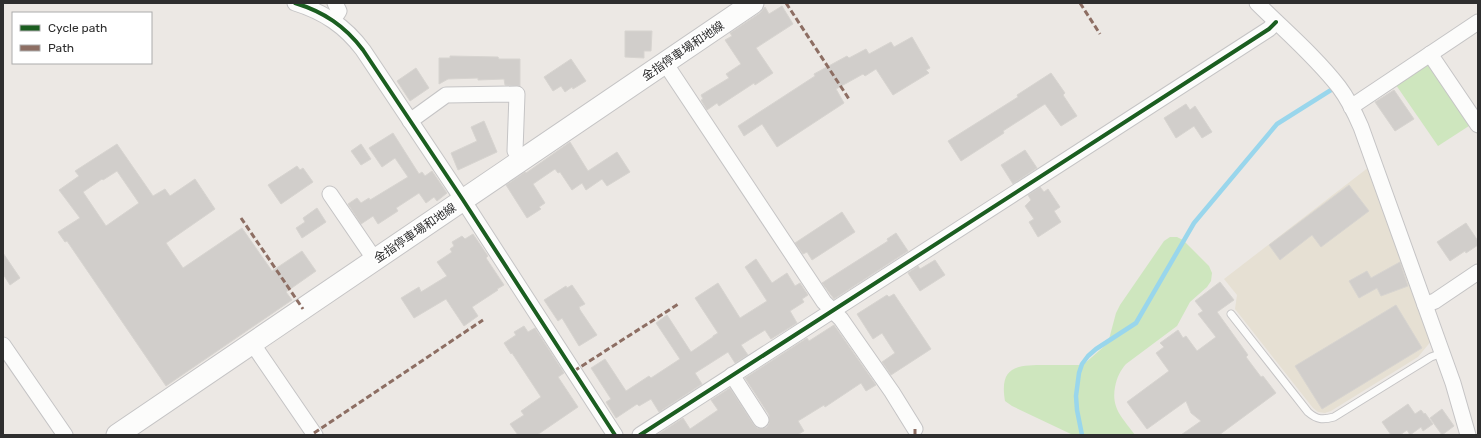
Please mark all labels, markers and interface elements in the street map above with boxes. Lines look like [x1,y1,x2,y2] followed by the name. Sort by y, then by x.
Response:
[12,12,152,64] legend
[639,18,727,84] street label: 金指停車場和地線
[48,21,107,35] text: Cycle path
[48,41,74,55] text: Path
[371,200,459,266] street label: 金指停車場和地線

